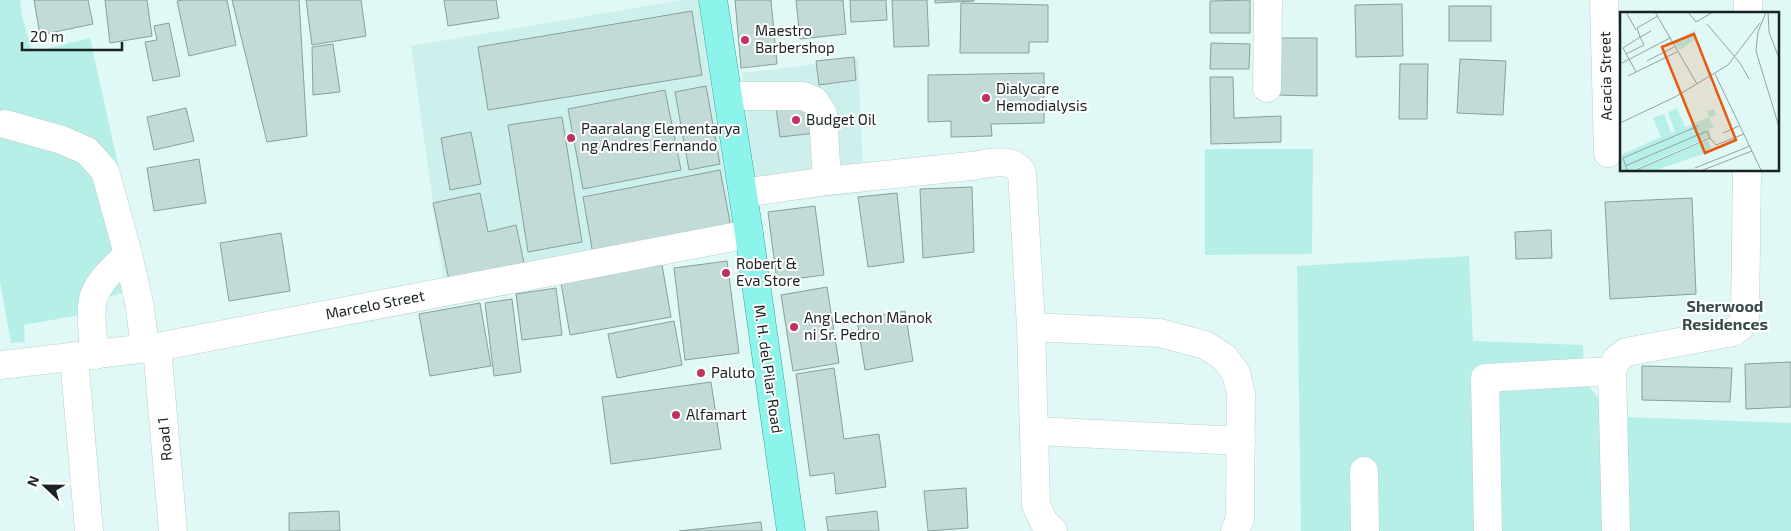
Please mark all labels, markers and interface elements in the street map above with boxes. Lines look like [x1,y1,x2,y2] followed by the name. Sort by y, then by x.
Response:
[1620,12,1778,171] inset map
[22,20,122,52] scale bar
[755,21,835,56] place label: Maestro Barbershop
[30,27,64,45] text: 20 m
[1595,31,1615,121] street label: Acacia Street
[739,34,751,46] marker: Maestro Barbershop
[996,79,1087,114] place label: Dialycare Hemodialysis
[980,92,992,104] marker: Dialycare Hemodialysis
[806,110,877,128] place label: Budget Oil
[790,114,802,126] marker: Budget Oil
[581,119,741,154] place label: Paaralang Elementarya ng Andres Fernando
[565,132,577,144] marker: Paaralang Elementarya ng Andres Fernando
[736,254,800,289] place label: Robert & Eva Store
[720,267,732,279] marker: Robert & Eva Store
[324,286,426,322] street label: Marcelo Street
[1682,296,1768,333] district label: Sherwood Residences
[751,303,787,434] street label: M. H. del Pilar Road
[804,308,933,343] place label: Ang Lechon Manok ni Sr. Pedro
[788,321,800,333] marker: Ang Lechon Manok ni Sr. Pedro
[711,363,755,381] place label: Paluto
[695,367,707,379] marker: Paluto
[686,405,747,423] place label: Alfamart
[670,409,682,421] marker: Alfamart
[153,416,175,462] street label: Road 1
[20,461,70,511] north arrow
[23,473,42,489] text: N

